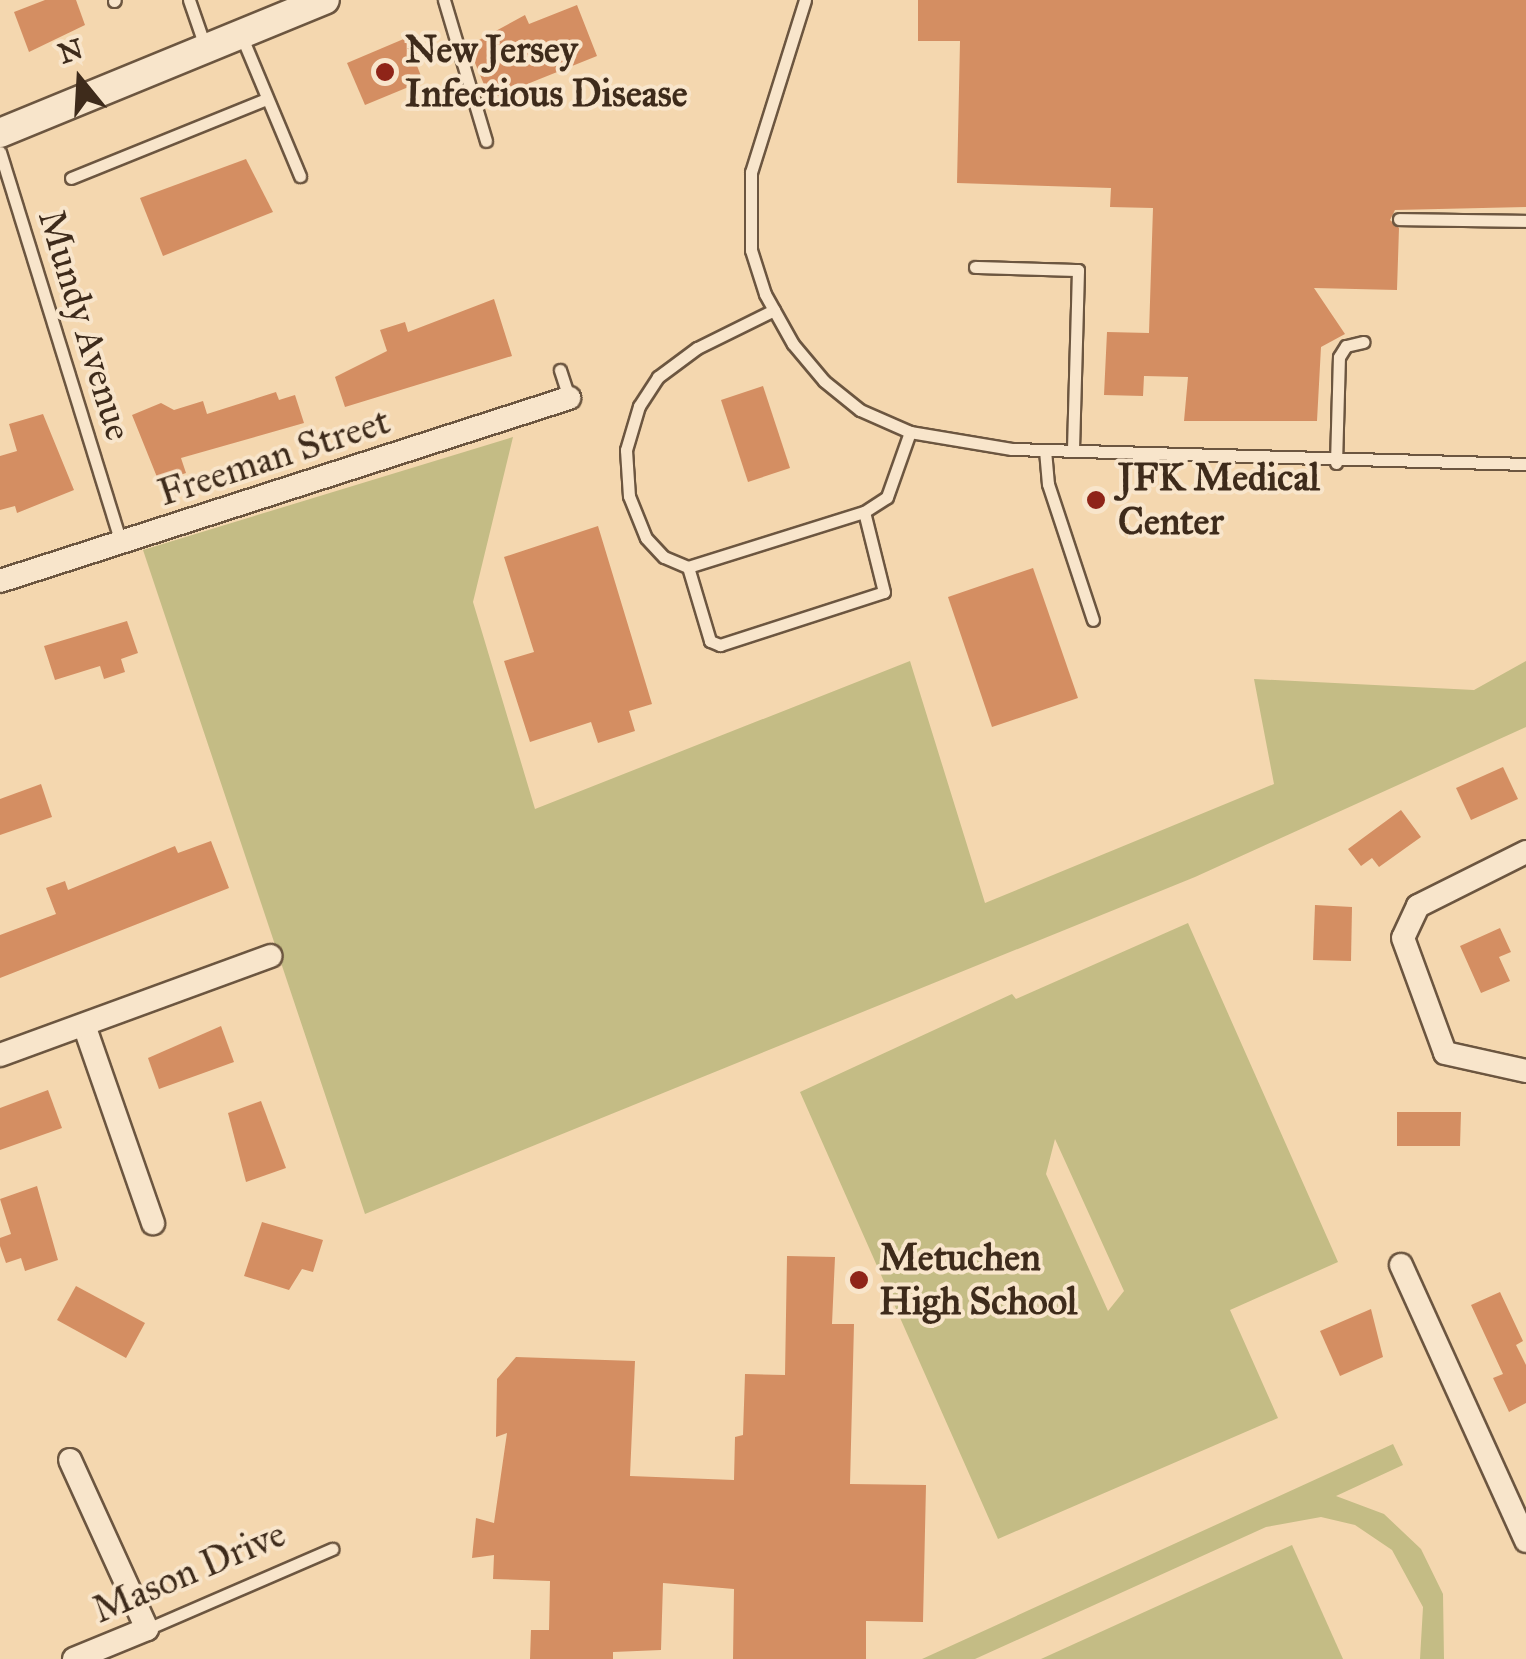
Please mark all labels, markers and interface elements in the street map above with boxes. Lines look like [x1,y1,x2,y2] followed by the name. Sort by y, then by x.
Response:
[405,27,687,116] place label: New Jersey Infectious Disease
[30,30,130,130] north arrow
[54,31,87,71] text: N
[374,61,396,83] marker: New Jersey Infectious Disease
[28,204,142,446] street label: Mundy Avenue
[152,398,396,516] street label: Freeman Street
[1118,455,1320,544] place label: JFK Medical Center
[1083,487,1109,513] marker: JFK Medical Center
[879,1235,1077,1324] place label: Metuchen High School
[848,1269,870,1291] marker: Metuchen High School
[86,1511,292,1633] street label: Mason Drive

